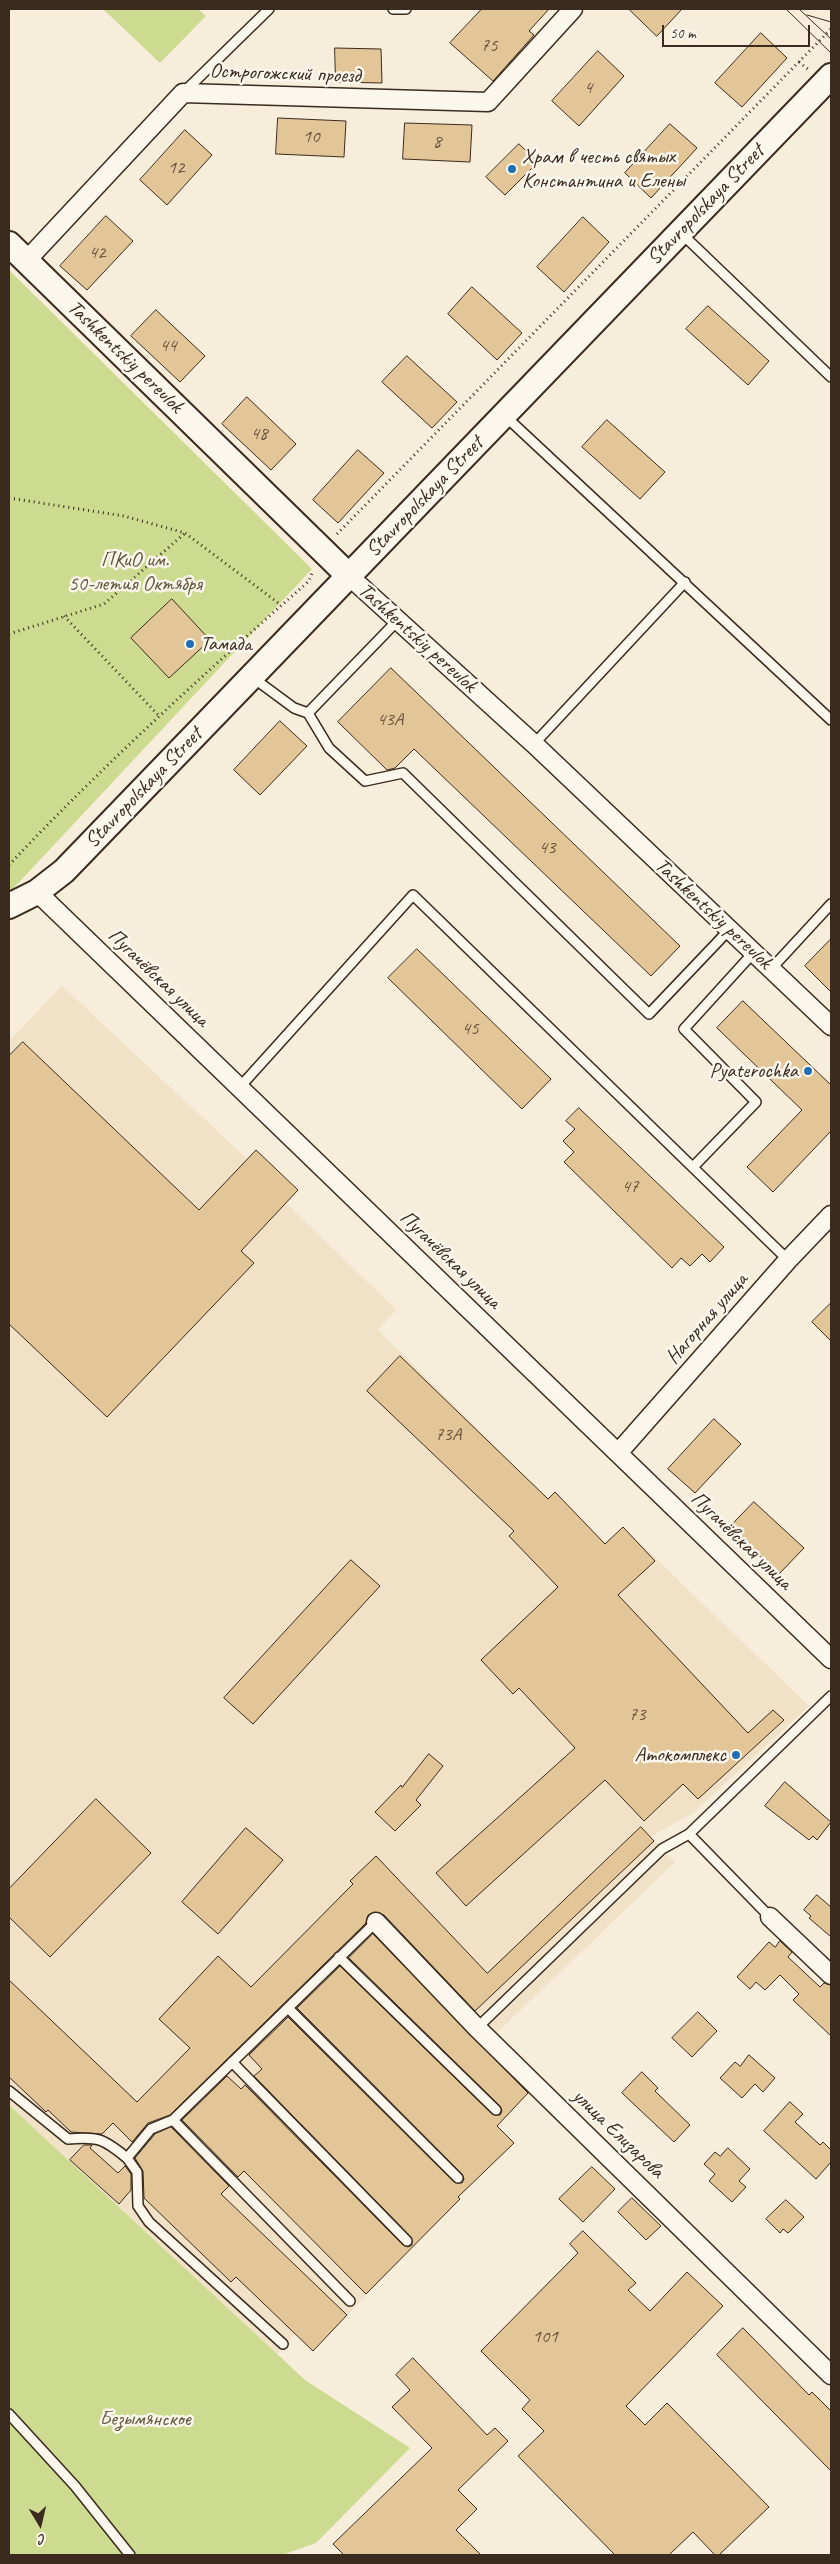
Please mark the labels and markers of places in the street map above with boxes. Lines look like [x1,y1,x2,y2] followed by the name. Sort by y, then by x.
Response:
[522,144,685,194] place label: Храм в честь святых Константина и Елены
[506,163,518,175] marker: Храм в честь святых Константина и Елены
[200,631,252,657] place label: Тамада
[184,638,196,650] marker: Тамада
[710,1058,798,1084] place label: Pyaterochka
[802,1065,814,1077] marker: Pyaterochka
[635,1742,726,1768] place label: Атокомплекс
[730,1749,742,1761] marker: Атокомплекс

